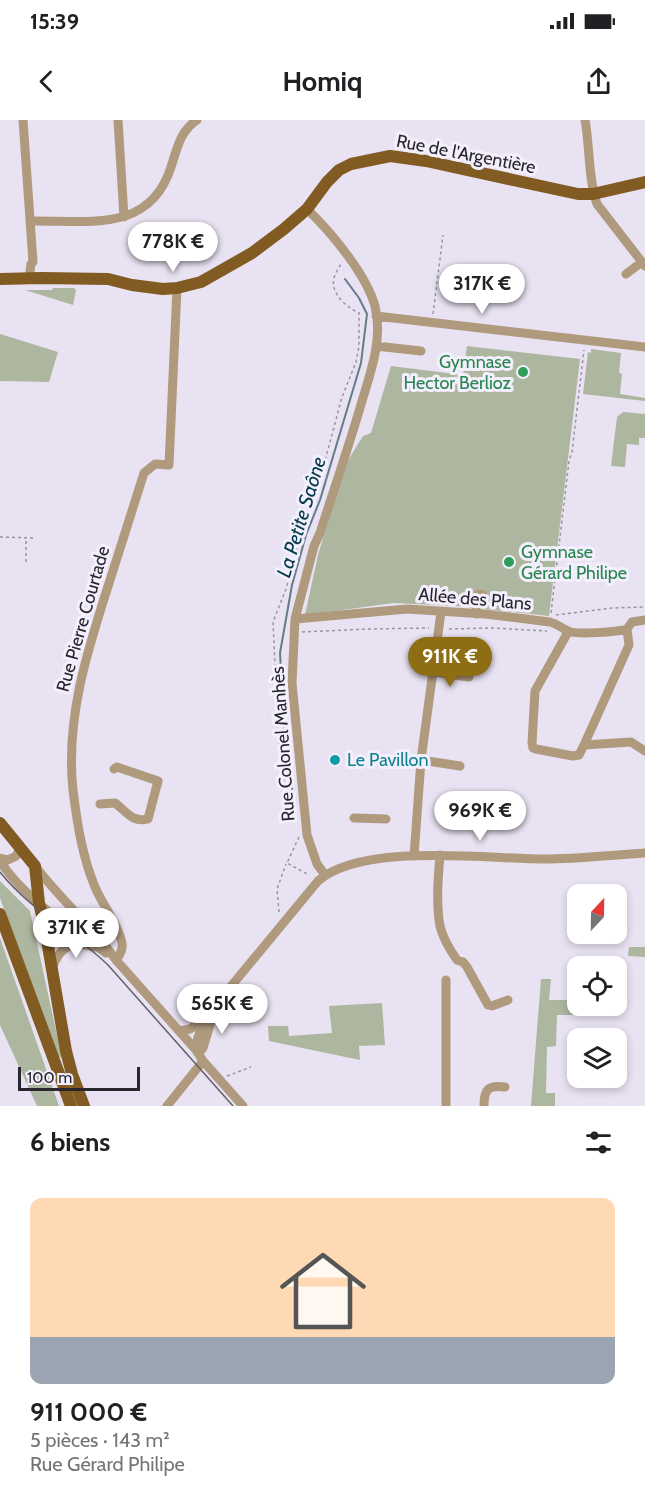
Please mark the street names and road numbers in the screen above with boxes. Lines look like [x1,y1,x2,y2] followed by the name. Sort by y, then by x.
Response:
[394,130,538,178] street label: Rue de l'Argentière
[52,544,114,694] street label: Rue Pierre Courtade
[418,583,532,615] street label: Allée des Plans
[267,666,299,822] street label: Rue Colonel Manhès

